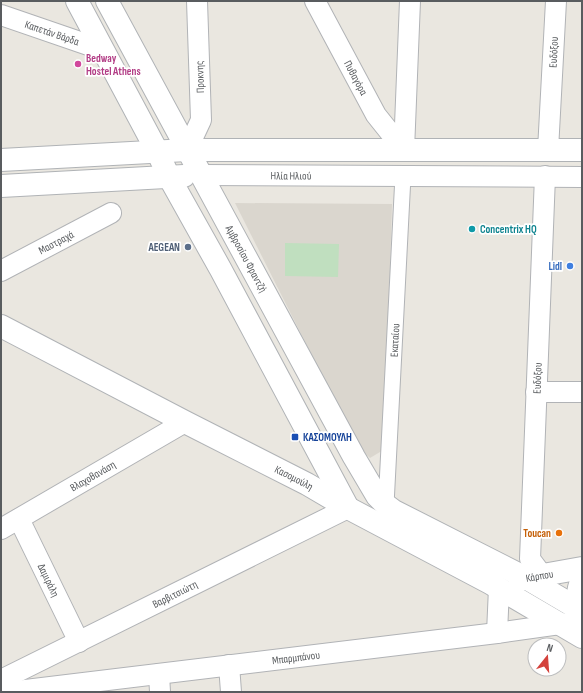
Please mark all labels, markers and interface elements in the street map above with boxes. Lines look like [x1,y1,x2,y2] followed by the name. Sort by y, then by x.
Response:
[23,17,81,48] street label: Καπετάν Βάρδα
[546,36,561,68] street label: Ευδόξου
[86,52,141,78] place label: Bedway Hostel Athens
[341,58,371,98] street label: Πυθαγόρα
[73,59,83,69] marker: Bedway Hostel Athens
[193,61,207,93] street label: Προκνης
[271,169,312,182] street label: Ηλία Ηλιού
[223,222,270,295] street label: Αμβροσίου Φραντζή
[480,223,537,236] place label: Concentrix HQ
[467,224,477,234] marker: Concentrix HQ
[36,227,76,257] street label: Μαστραχά
[147,241,180,254] place label: AEGEAN
[183,242,193,252] marker: AEGEAN
[548,260,562,273] place label: Lidl
[565,261,575,271] marker: Lidl
[387,323,402,357] street label: Εκαταίου
[530,362,544,394] street label: Ευδόξου
[303,431,352,444] place label: ΚΑΣΟΜΟΥΛΗ
[290,432,300,442] marker: ΚΑΣΟΜΟΥΛΗ
[68,457,118,494] street label: Βλαχοθανάση
[273,462,316,493] street label: Κασομούλη
[523,527,551,540] place label: Toucan
[554,528,564,538] marker: Toucan
[35,561,62,599] street label: Δαμιράλη
[525,567,555,584] street label: Κάρπου
[150,577,200,611] street label: Βαρβιτσιώτη
[527,637,567,677] north arrow
[545,641,555,655] text: N
[271,648,321,667] street label: Μπαρμπάνου

